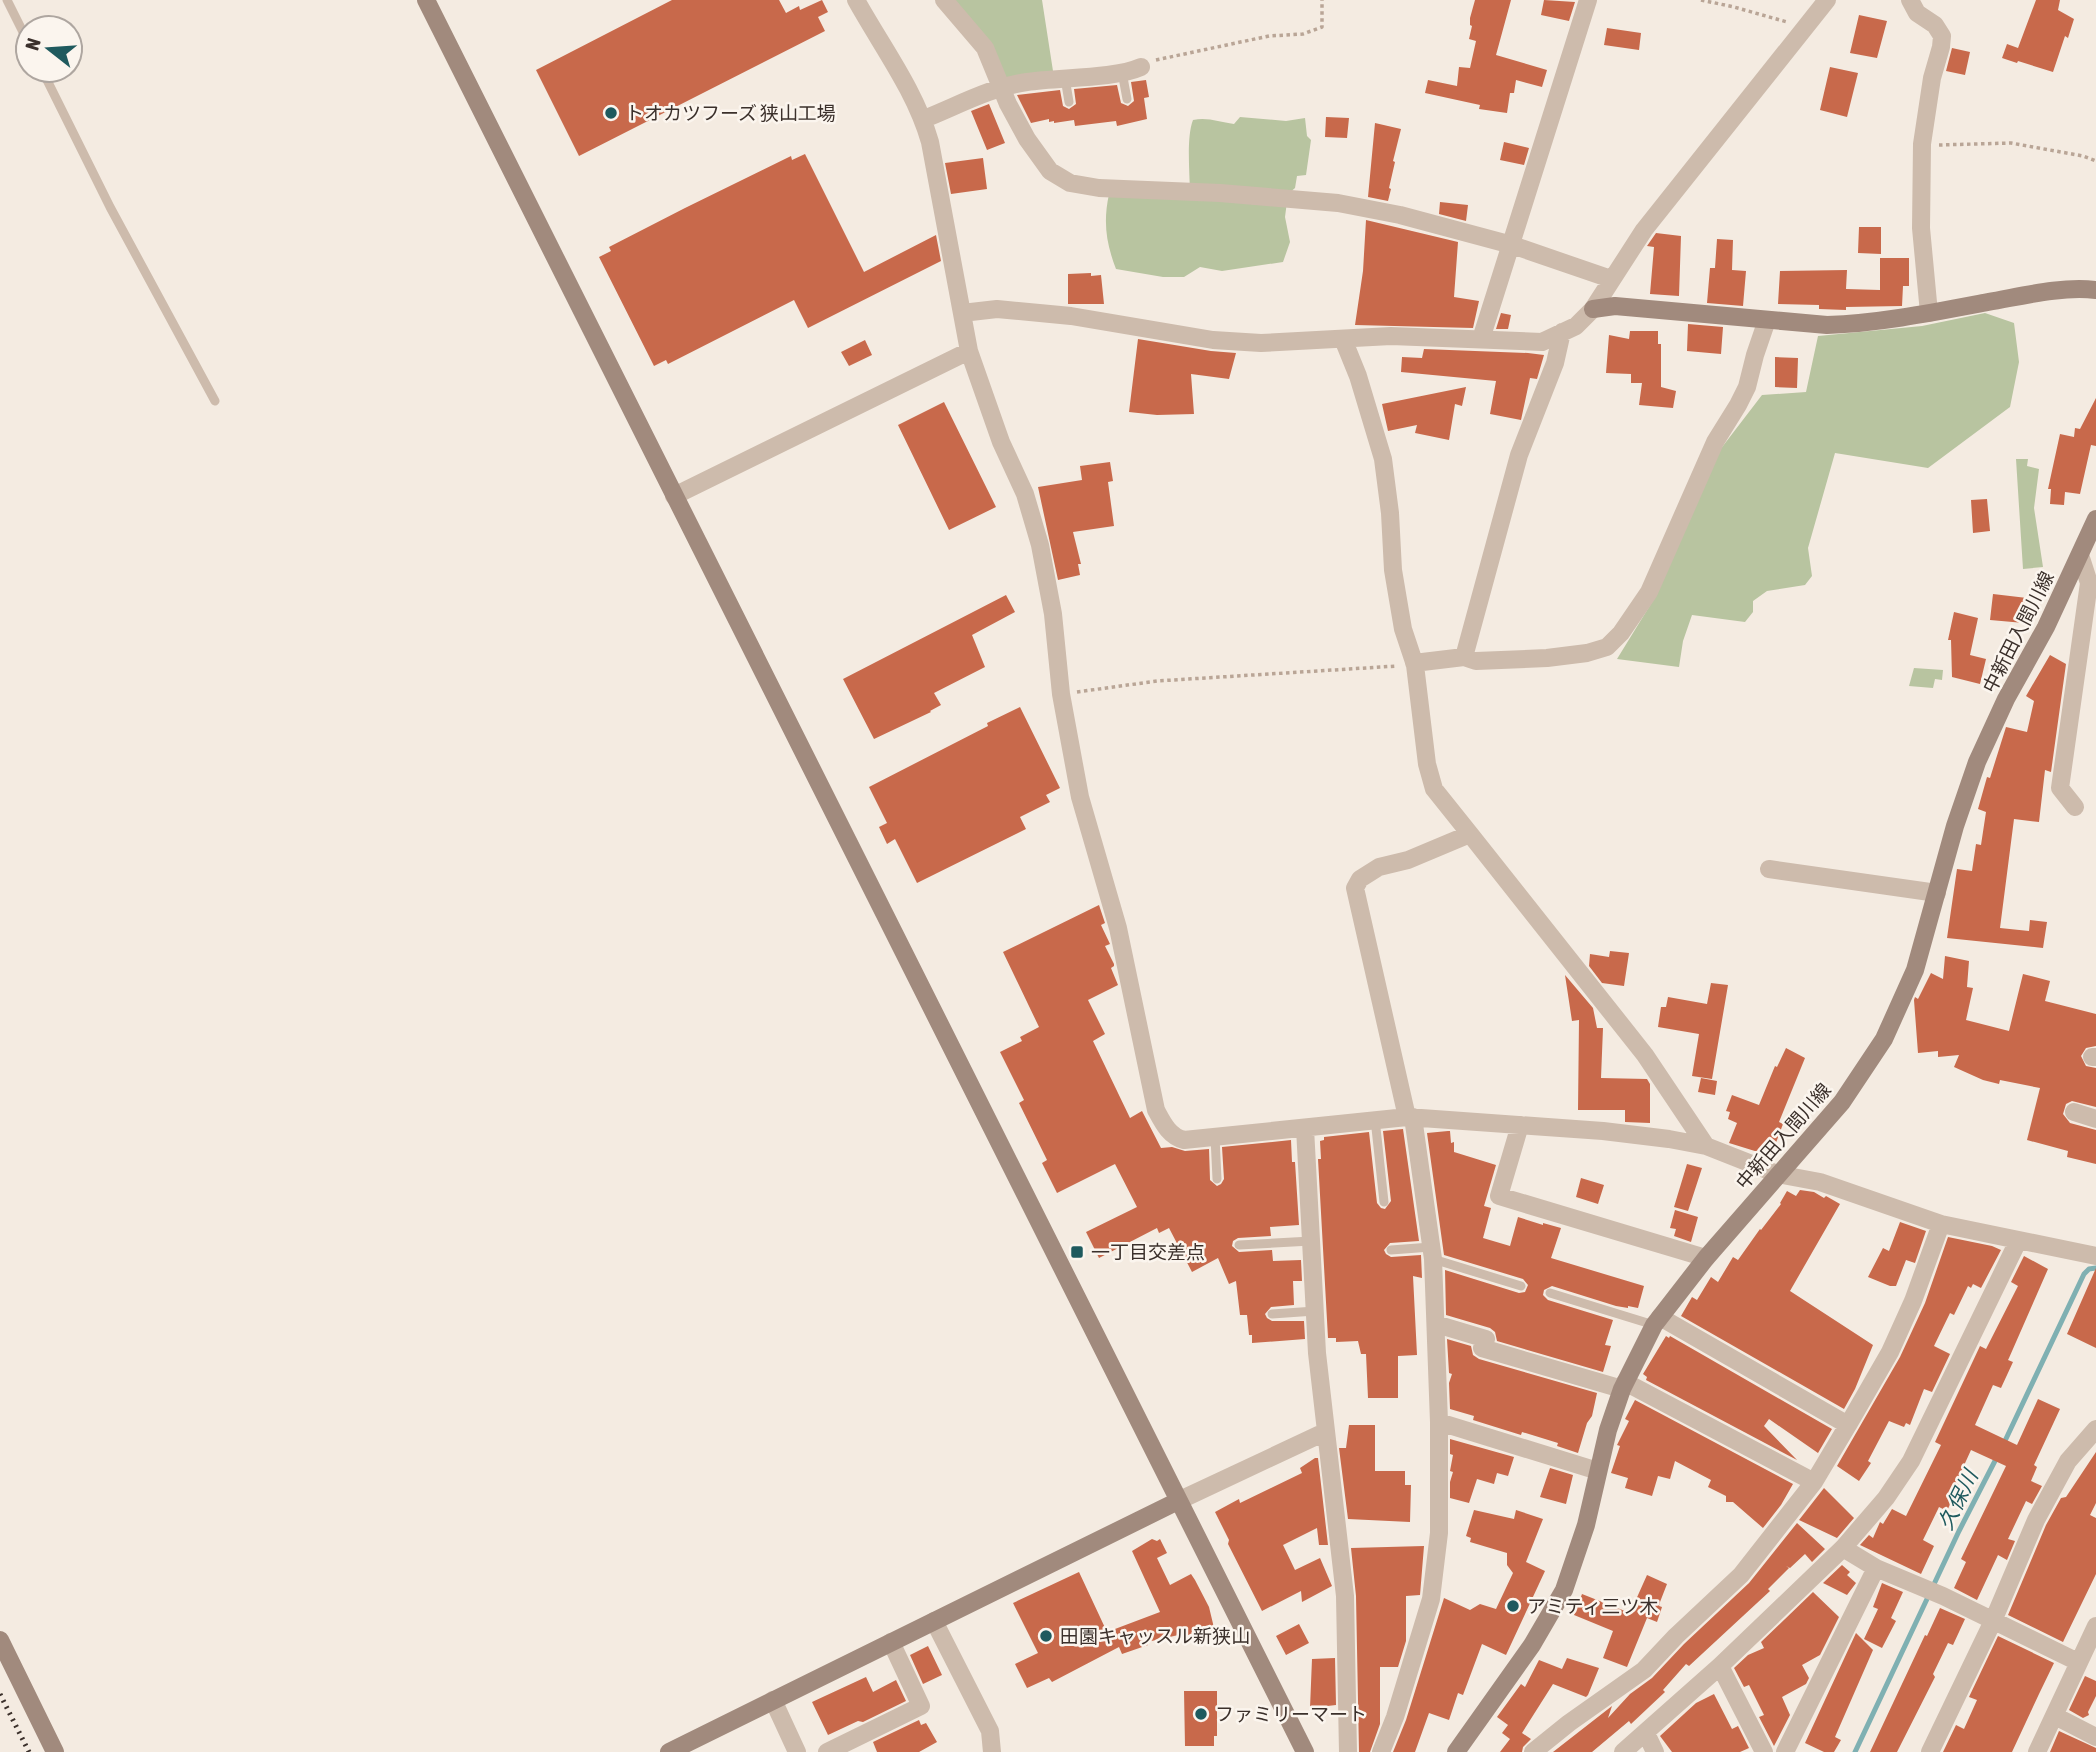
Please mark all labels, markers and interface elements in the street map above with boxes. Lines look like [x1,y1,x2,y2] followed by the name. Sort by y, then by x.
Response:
[14,14,84,84] north arrow
[21,35,45,53] text: N
[625,102,836,124] place label: トオカツフーズ 狭山工場
[603,105,619,121] marker: トオカツフーズ 狭山工場
[1978,568,2058,696] street label: 中新田入間川線
[1731,1079,1835,1193] street label: 中新田入間川線
[1091,1241,1205,1263] place label: 一丁目交差点
[1069,1244,1085,1260] marker: 一丁目交差点
[1933,1464,1983,1533] water label: 久保川
[1527,1595,1658,1617] place label: アミティ三ツ木
[1505,1598,1521,1614] marker: アミティ三ツ木
[1060,1625,1250,1647] place label: 田園キャッスル新狭山
[1038,1628,1054,1644] marker: 田園キャッスル新狭山
[1215,1703,1367,1725] place label: ファミリーマート
[1193,1706,1209,1722] marker: ファミリーマート

